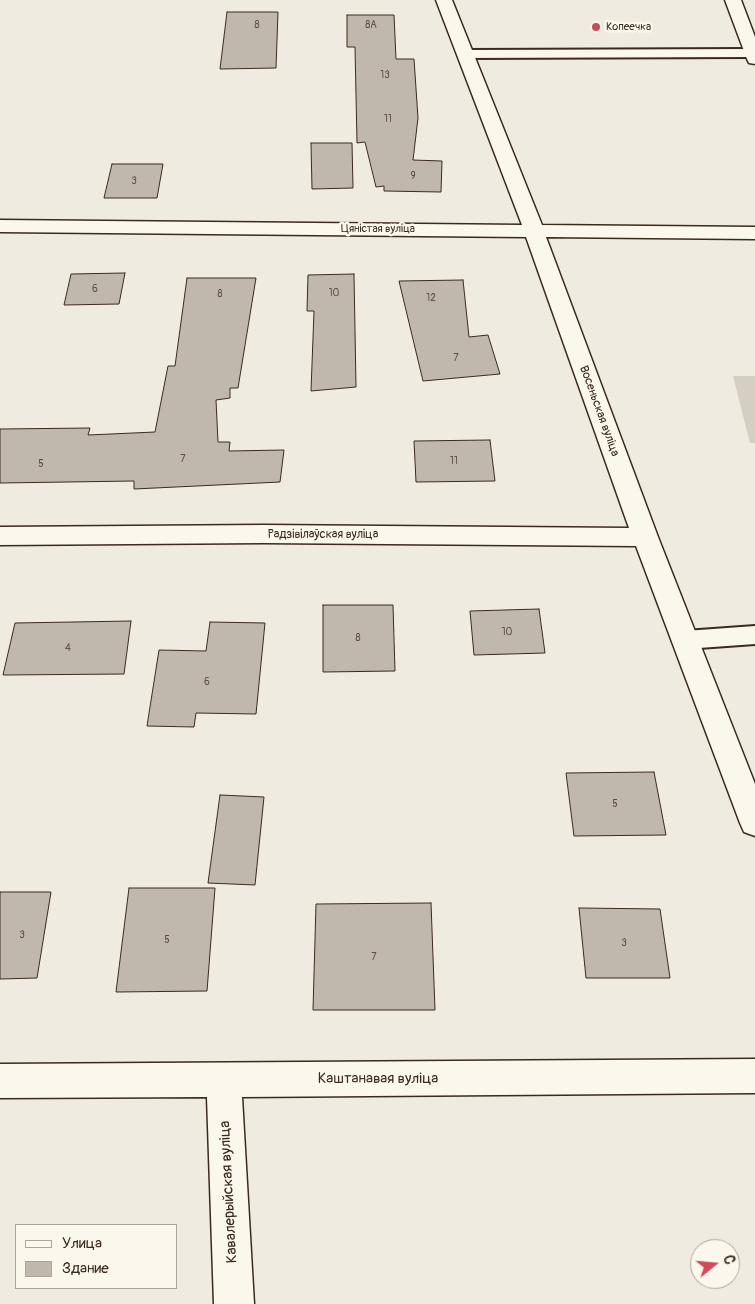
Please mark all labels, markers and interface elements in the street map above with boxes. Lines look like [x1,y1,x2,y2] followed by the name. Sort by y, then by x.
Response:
[254,19,260,31] house number: 8
[365,19,377,31] house number: 8А
[606,20,651,34] place label: Копеечка
[590,21,602,33] marker: Копеечка
[380,69,390,81] house number: 13
[384,113,392,125] house number: 11
[410,170,416,182] house number: 9
[131,175,137,187] house number: 3
[341,222,415,236] street label: Цяністая вуліца
[92,283,98,295] house number: 6
[329,287,339,299] house number: 10
[217,288,223,300] house number: 8
[426,292,436,304] house number: 12
[453,352,459,364] house number: 7
[576,364,622,458] street label: Восеньская вуліца
[180,453,186,465] house number: 7
[450,455,458,467] house number: 11
[38,458,44,470] house number: 5
[268,528,378,542] street label: Радзівілаўская вуліца
[502,626,512,638] house number: 10
[355,632,361,644] house number: 8
[65,642,71,654] house number: 4
[204,676,210,688] house number: 6
[612,798,618,810] house number: 5
[19,929,25,941] house number: 3
[164,934,170,946] house number: 5
[621,937,627,949] house number: 3
[371,951,377,963] house number: 7
[318,1070,438,1088] street label: Каштанавая вуліца
[216,1120,242,1264] street label: Кавалерыйская вуліца
[15,1224,178,1289] legend
[62,1234,102,1253] text: Улица
[690,1239,740,1289] north arrow
[719,1253,738,1266] text: С
[62,1259,109,1278] text: Здание

